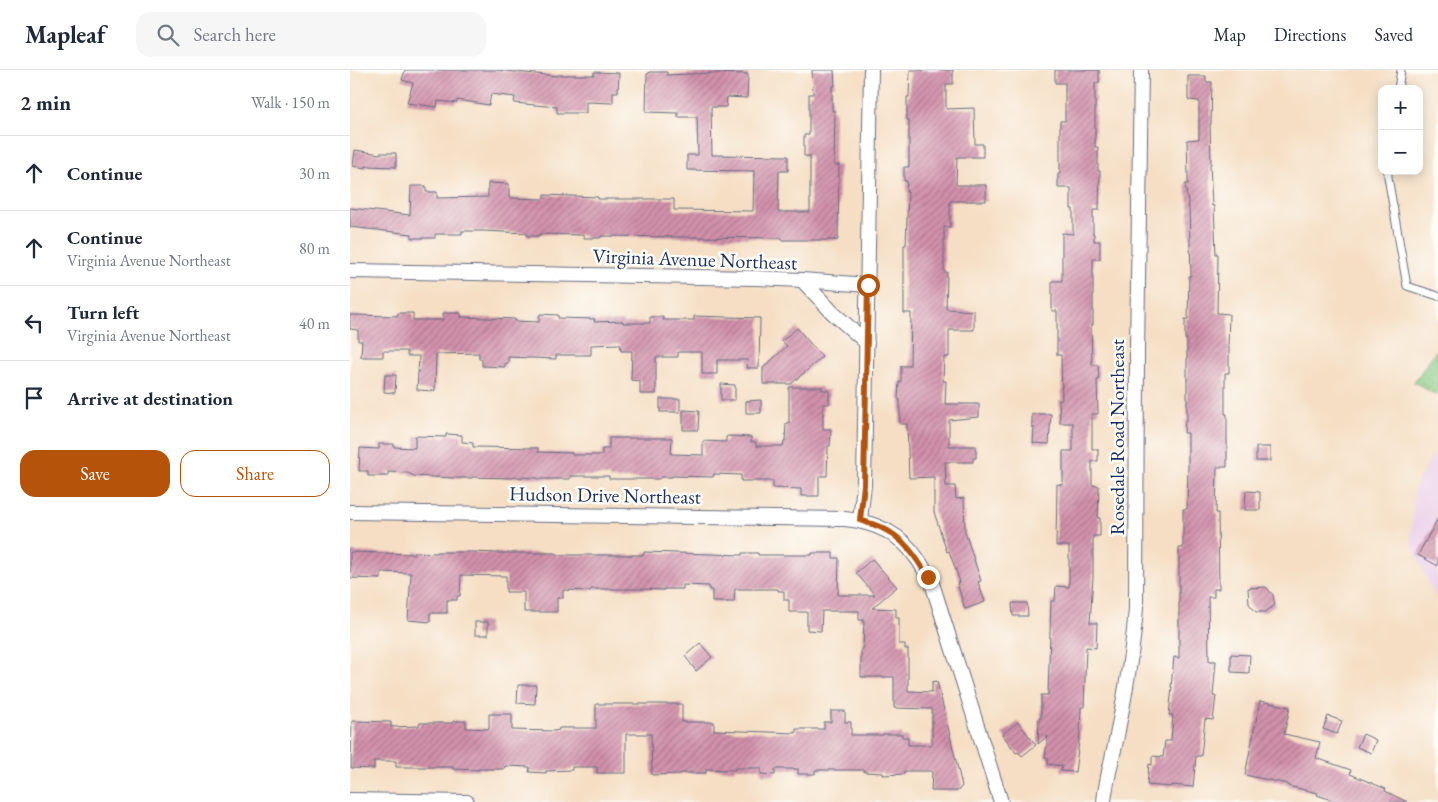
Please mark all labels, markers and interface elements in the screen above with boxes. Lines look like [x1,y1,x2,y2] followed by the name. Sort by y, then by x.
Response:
[136,12,486,57] search box
[25,19,106,50] text: Mapleaf
[154,21,182,49] icon: search
[194,22,276,47] text: Search here
[1214,23,1246,46] text: Map
[1274,23,1346,46] text: Directions
[1374,23,1413,46] text: Saved
[1378,85,1423,175] map controls
[1378,85,1423,130] button: +
[20,89,71,116] text: 2 min
[251,92,330,113] text: Walk · 150 m
[1378,130,1423,175] button: −
[20,159,48,187] icon: ahead
[67,161,142,186] text: Continue
[299,163,330,184] text: 30 m
[67,225,142,250] text: Continue
[20,234,48,262] icon: ahead
[299,238,330,259] text: 80 m
[592,242,798,276] street label: Virginia Avenue Northeast
[67,250,231,271] text: Virginia Avenue Northeast
[857,274,880,297] route start
[67,300,139,325] text: Turn left
[20,309,48,337] icon: left
[299,313,330,334] text: 40 m
[67,325,231,346] text: Virginia Avenue Northeast
[1104,338,1130,535] street label: Rosedale Road Northeast
[20,384,48,412] icon: arrive
[67,386,233,411] text: Arrive at destination
[20,450,170,497] button: Save
[180,450,330,497] button: Share
[509,480,702,510] street label: Hudson Drive Northeast
[917,566,940,589] route end

